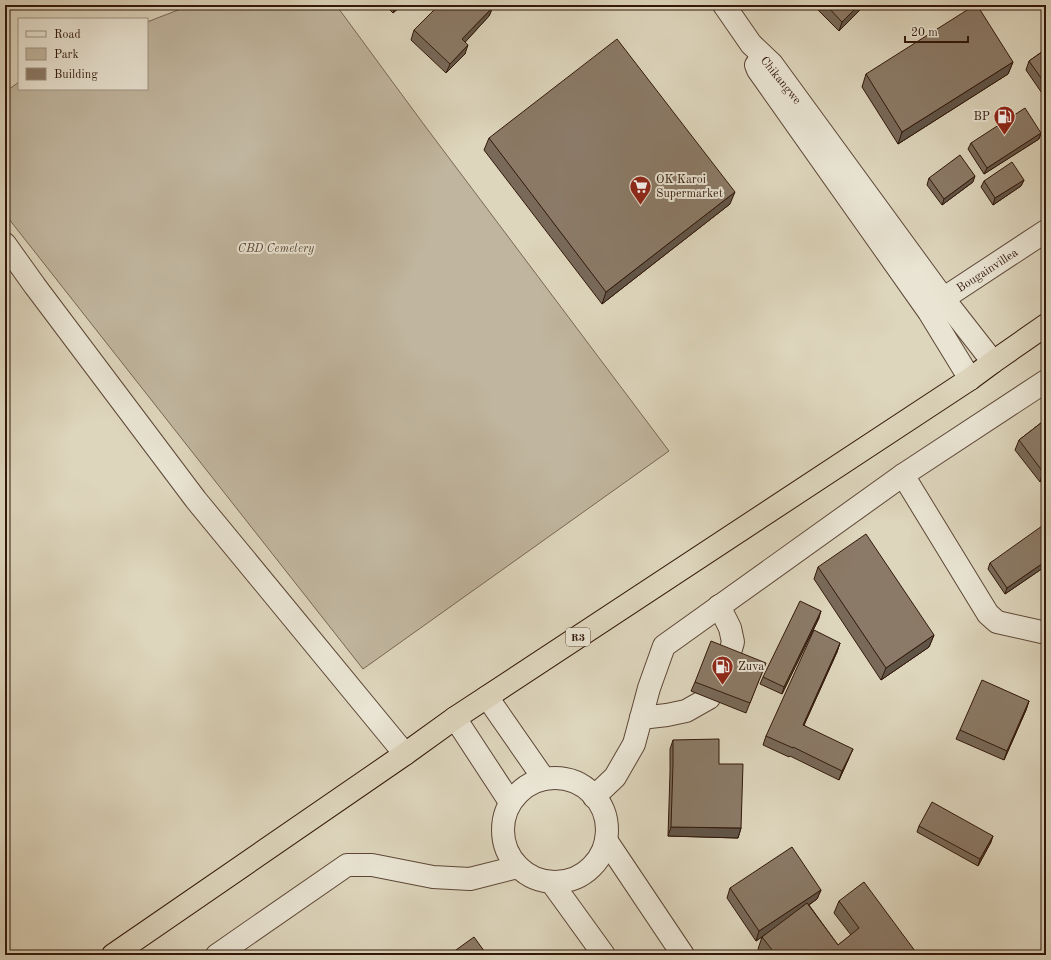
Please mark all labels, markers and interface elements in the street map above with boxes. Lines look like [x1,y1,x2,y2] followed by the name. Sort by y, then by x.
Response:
[18,18,148,90] legend
[905,18,968,44] scale bar
[911,27,938,39] text: 20 m
[54,29,81,41] text: Road
[54,49,79,61] text: Park
[758,55,803,107] street label: Chikangwe
[54,69,98,81] text: Building
[992,103,1018,136] fuel station icon: BP
[974,111,990,123] place label: BP
[627,173,653,206] supermarket icon: OK Karoi Supermarket
[656,174,723,200] place label: OK Karoi Supermarket
[238,243,315,255] park label: CBD Cemetery
[955,247,1020,295] street label: Bougainvillea
[566,628,590,646] road number: R3
[710,653,736,686] fuel station icon: Zuva
[738,661,764,673] place label: Zuva

